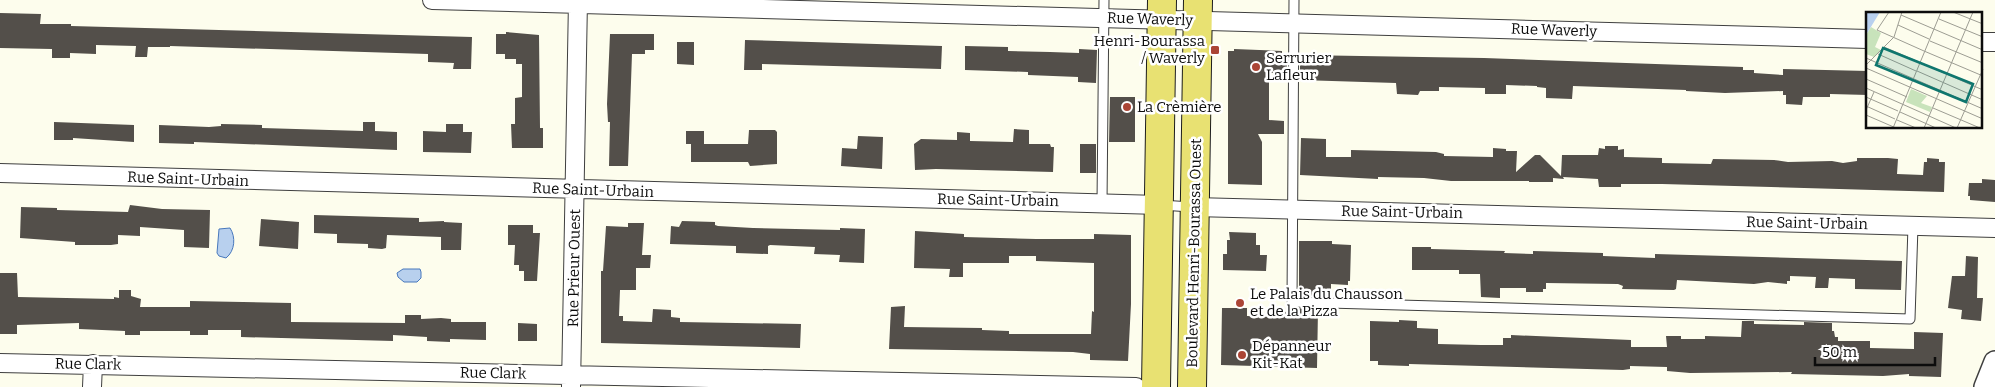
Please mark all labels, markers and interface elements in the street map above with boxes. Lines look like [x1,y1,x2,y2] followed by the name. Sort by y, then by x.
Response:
[1107,9,1193,30] street label: Rue Waverly
[1866,12,1982,129] inset map
[1511,20,1597,41] street label: Rue Waverly
[1094,32,1205,67] place label: Henri-Bourassa / Waverly
[1209,44,1221,56] marker: Henri-Bourassa / Waverly
[1266,49,1331,84] place label: Serrurier Lafleur
[1250,61,1262,73] marker: Serrurier Lafleur
[1137,98,1222,116] place label: La Crèmière
[1121,101,1133,113] marker: La Crèmière
[1183,138,1205,368] street label: Boulevard Henri-Bourassa Ouest
[127,168,250,190] street label: Rue Saint-Urbain
[532,179,655,201] street label: Rue Saint-Urbain
[937,190,1059,210] street label: Rue Saint-Urbain
[1341,202,1463,222] street label: Rue Saint-Urbain
[564,208,584,327] street label: Rue Prieur Ouest
[1746,213,1868,233] street label: Rue Saint-Urbain
[1250,285,1403,320] place label: Le Palais du Chausson et de la Pizza
[1234,297,1246,309] marker: Le Palais du Chausson et de la Pizza
[1815,334,1935,366] scale bar
[1252,337,1332,372] place label: Dépanneur Kit-Kat
[1822,343,1858,361] text: 50 m
[1236,349,1248,361] marker: Dépanneur Kit-Kat
[55,354,122,374] street label: Rue Clark
[460,363,527,383] street label: Rue Clark

